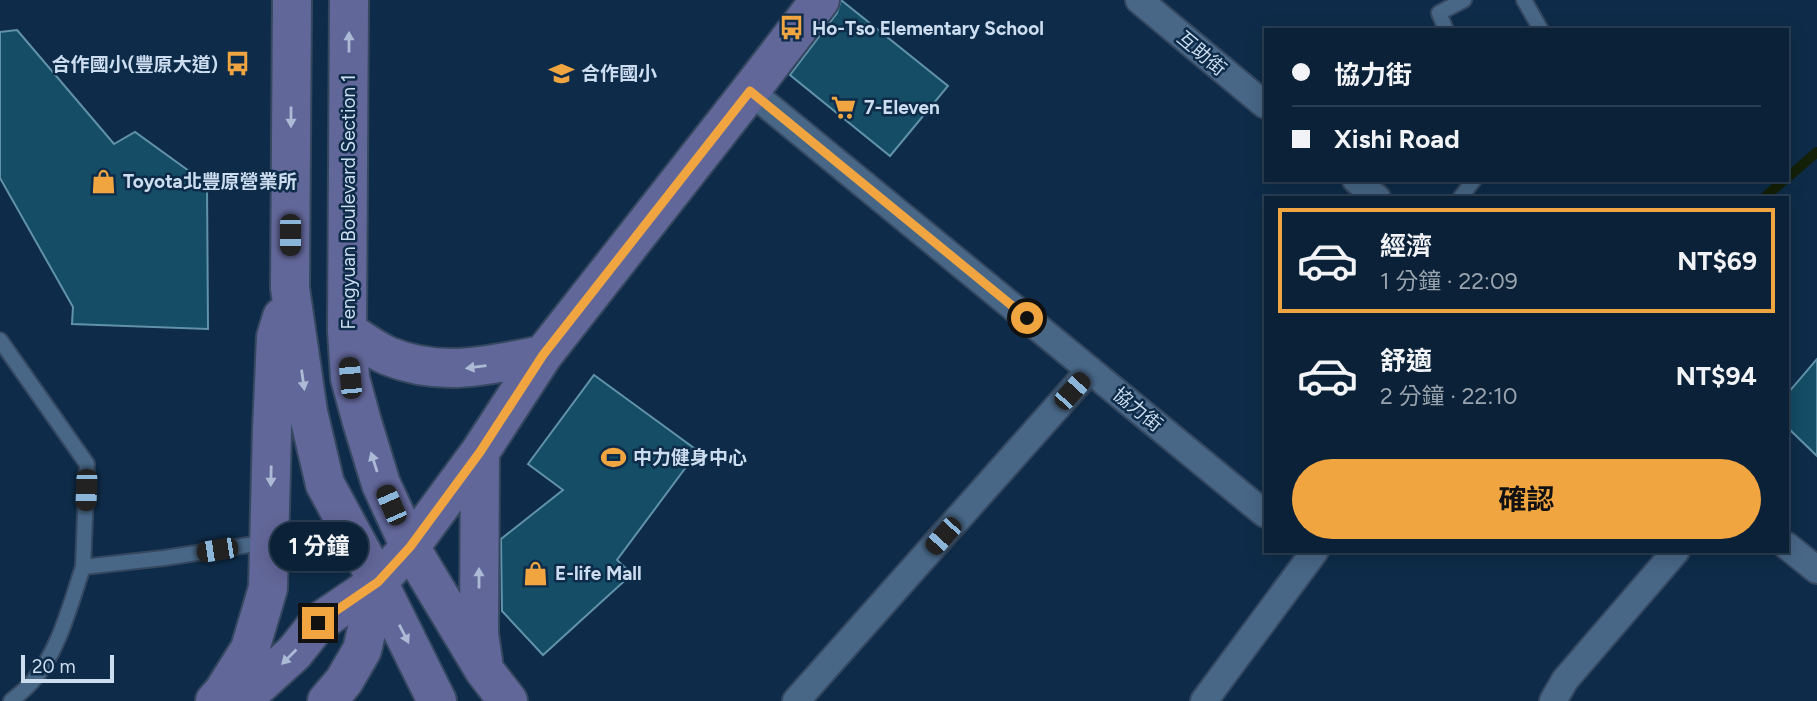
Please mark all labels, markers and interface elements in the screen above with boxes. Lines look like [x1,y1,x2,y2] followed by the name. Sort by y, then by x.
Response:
[778,14,806,42] bus stop icon: Ho-Tso Elementary School
[812,17,1044,40] place label: Ho-Tso Elementary School
[1172,26,1231,81] street label: 互助街
[343,31,355,53] one-way arrow
[224,50,252,78] bus stop icon: 合作國小(豐原大道)
[51,53,218,76] place label: 合作國小(豐原大道)
[547,59,575,87] school or university icon: 合作國小
[1334,59,1412,91] text: 協力街
[581,62,657,85] place label: 合作國小
[337,74,360,330] street label: Fengyuan Boulevard Section 1
[830,93,858,121] supermarket icon: 7-Eleven
[864,96,940,119] place label: 7-Eleven
[285,106,297,128] one-way arrow
[1334,123,1460,155] text: Xishi Road
[89,167,117,195] shop icon: Toyota北豐原營業所
[123,170,297,193] place label: Toyota北豐原營業所
[280,214,301,256] car
[1296,229,1359,292] icon: car
[1380,230,1432,262] text: 經濟
[1677,245,1757,277] text: NT$69
[1380,267,1518,295] text: 1 分鐘 · 22:09
[1011,302,1043,334] route start
[1296,344,1359,407] icon: car
[1380,345,1432,377] text: 舒適
[338,356,363,400] car
[1676,360,1757,392] text: NT$94
[465,362,487,373] one-way arrow
[1051,368,1094,414] car
[298,369,309,391] one-way arrow
[1380,382,1518,410] text: 2 分鐘 · 22:10
[1108,383,1167,436] street label: 協力街
[599,443,627,471] sports icon: 中力健身中心
[633,446,747,469] place label: 中力健身中心
[369,451,379,472] one-way arrow
[1292,459,1761,539] button: 確認
[265,466,277,488] one-way arrow
[75,469,98,511] car
[373,482,410,528] car
[922,513,965,559] car
[269,522,367,570] callout: 1 分鐘
[288,532,350,560] text: 1 分鐘
[195,536,240,564] car
[521,559,549,587] shop icon: E-life Mall
[555,562,642,585] place label: E-life Mall
[473,567,485,589] one-way arrow
[302,607,334,639] route end
[398,624,409,644] one-way arrow
[281,648,298,664] one-way arrow
[21,652,114,684] scale bar
[32,655,76,678] text: 20 m

